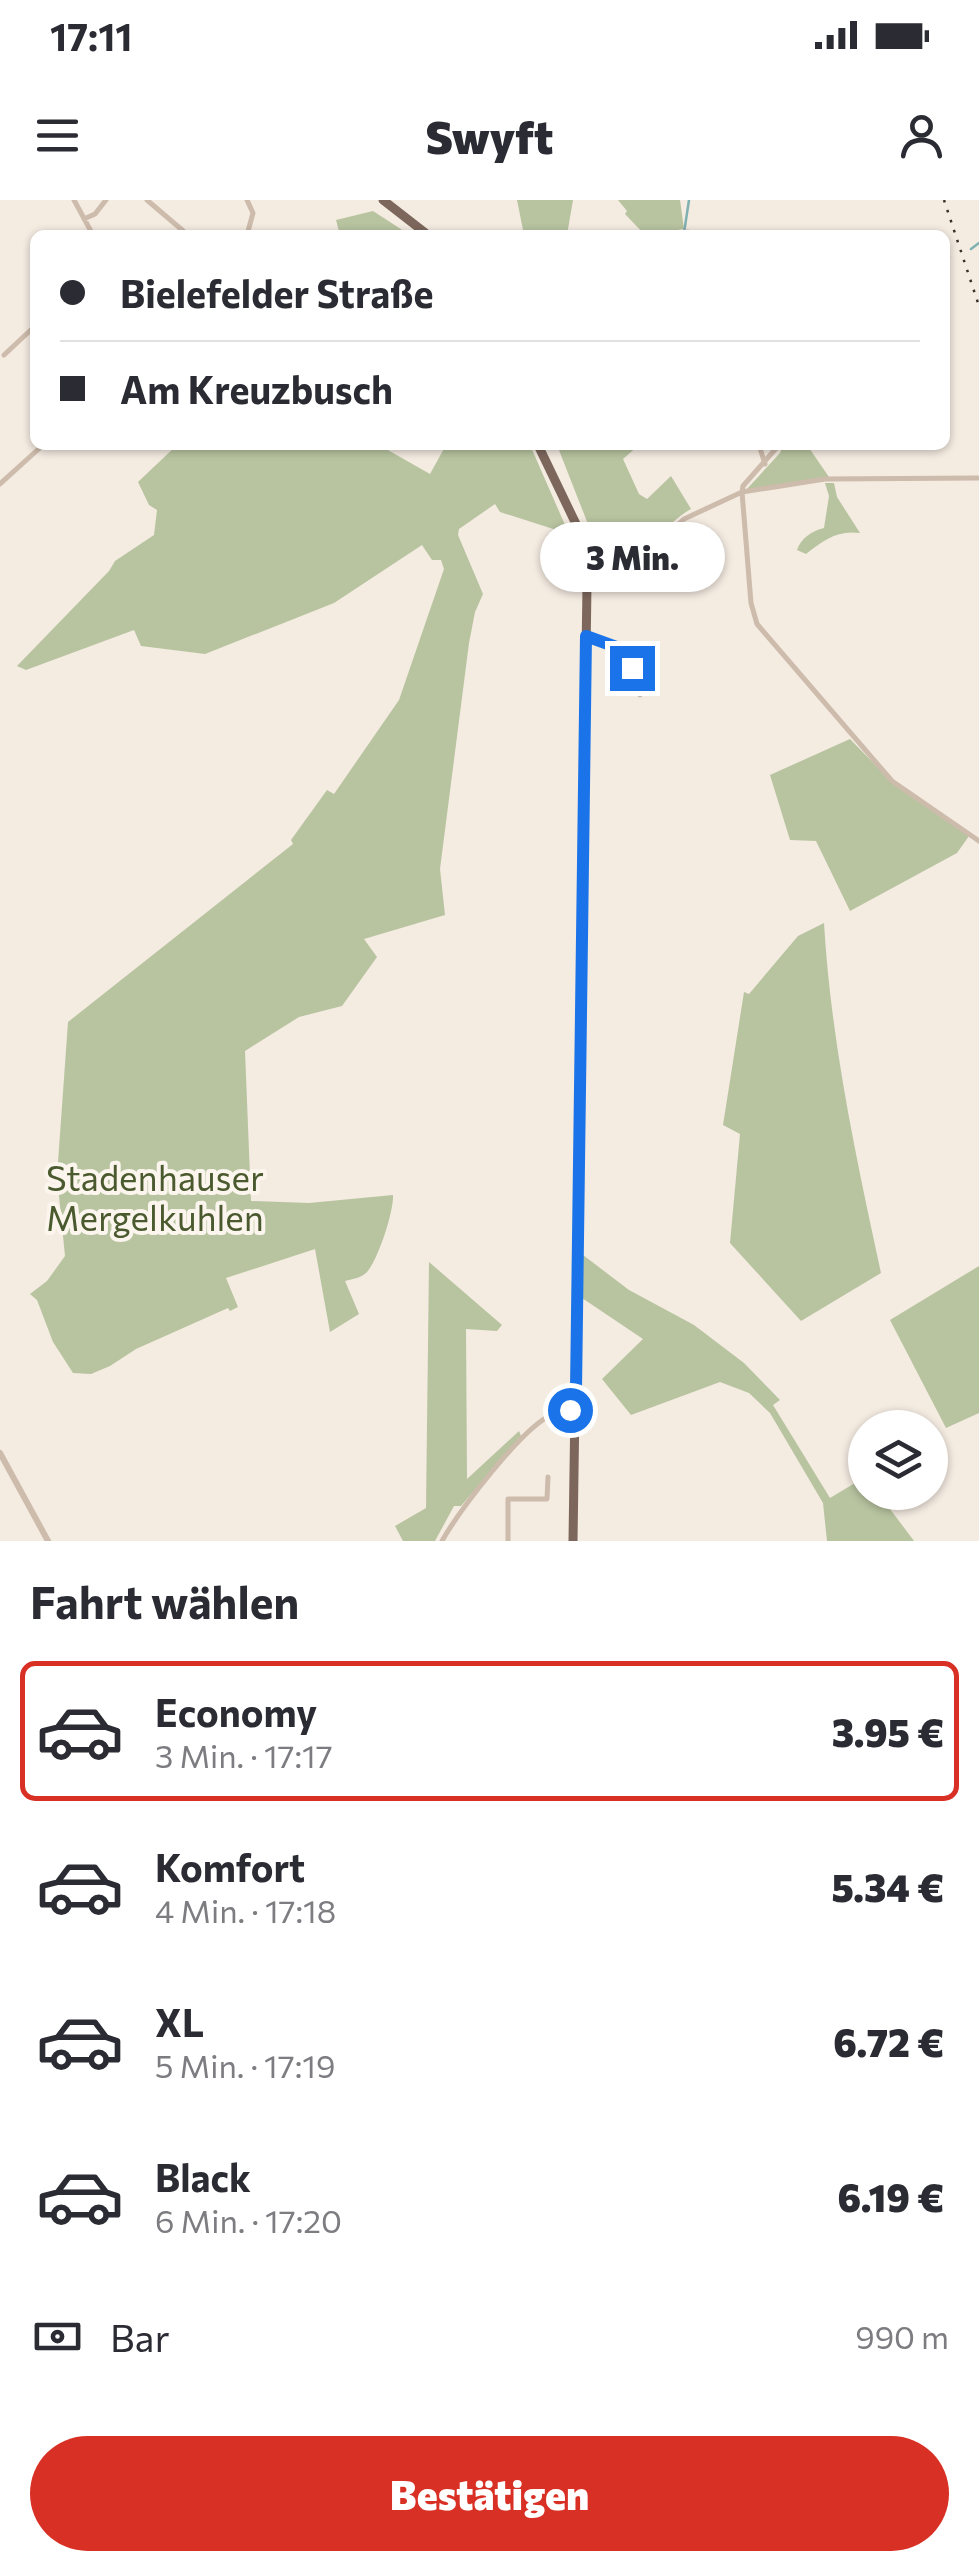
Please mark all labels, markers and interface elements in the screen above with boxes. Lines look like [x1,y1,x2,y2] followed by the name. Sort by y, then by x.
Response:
[50,12,133,59] text: 17:11
[30,108,85,163] icon: menu
[426,108,553,163] text: Swyft
[894,108,949,163] icon: person
[120,269,434,316] text: Bielefelder Straße
[120,365,393,412] text: Am Kreuzbusch
[540,523,724,593] callout: 3 Min.
[586,537,679,577] text: 3 Min.
[610,646,655,691] route end
[46,1155,264,1238] park label: Stadenhauser Mergelkuhlen
[548,1388,593,1433] route start
[848,1410,948,1510] map controls
[848,1410,948,1510] button: layers
[30,1573,299,1628] text: Fahrt wählen
[35,1686,125,1776] icon: car
[155,1688,317,1735] text: Economy
[832,1708,944,1755] text: 3.95 €
[155,1735,333,1775] text: 3 Min. · 17:17
[35,1841,125,1931] icon: car
[155,1843,305,1890] text: Komfort
[831,1863,944,1910] text: 5.34 €
[155,1890,336,1930] text: 4 Min. · 17:18
[35,1996,125,2086] icon: car
[155,1998,204,2045] text: XL
[833,2018,944,2065] text: 6.72 €
[155,2045,335,2085] text: 5 Min. · 17:19
[35,2151,125,2241] icon: car
[155,2153,251,2200] text: Black
[837,2173,944,2220] text: 6.19 €
[155,2200,342,2240] text: 6 Min. · 17:20
[30,2309,85,2364] icon: cash
[110,2313,170,2360] text: Bar
[855,2316,949,2356] text: 990 m
[30,2436,949,2551] button: Bestätigen

